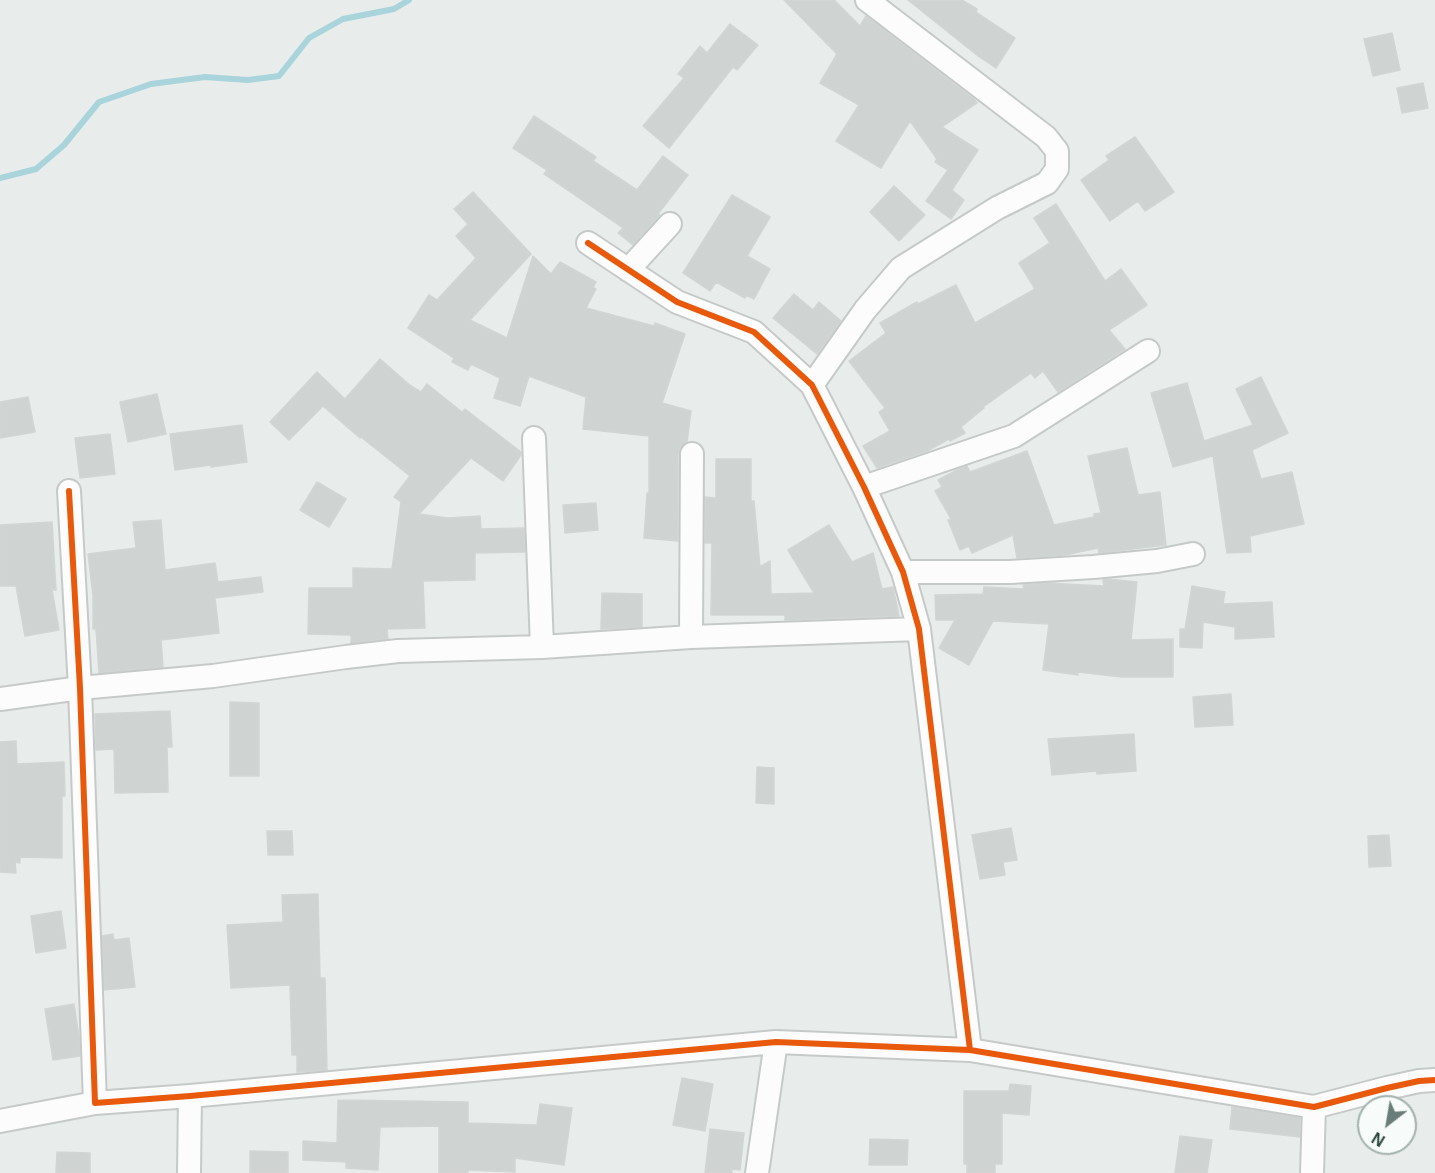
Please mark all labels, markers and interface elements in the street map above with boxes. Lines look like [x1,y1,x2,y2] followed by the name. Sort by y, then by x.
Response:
[1357,1095,1417,1155] north arrow
[1369,1129,1388,1149] text: N

